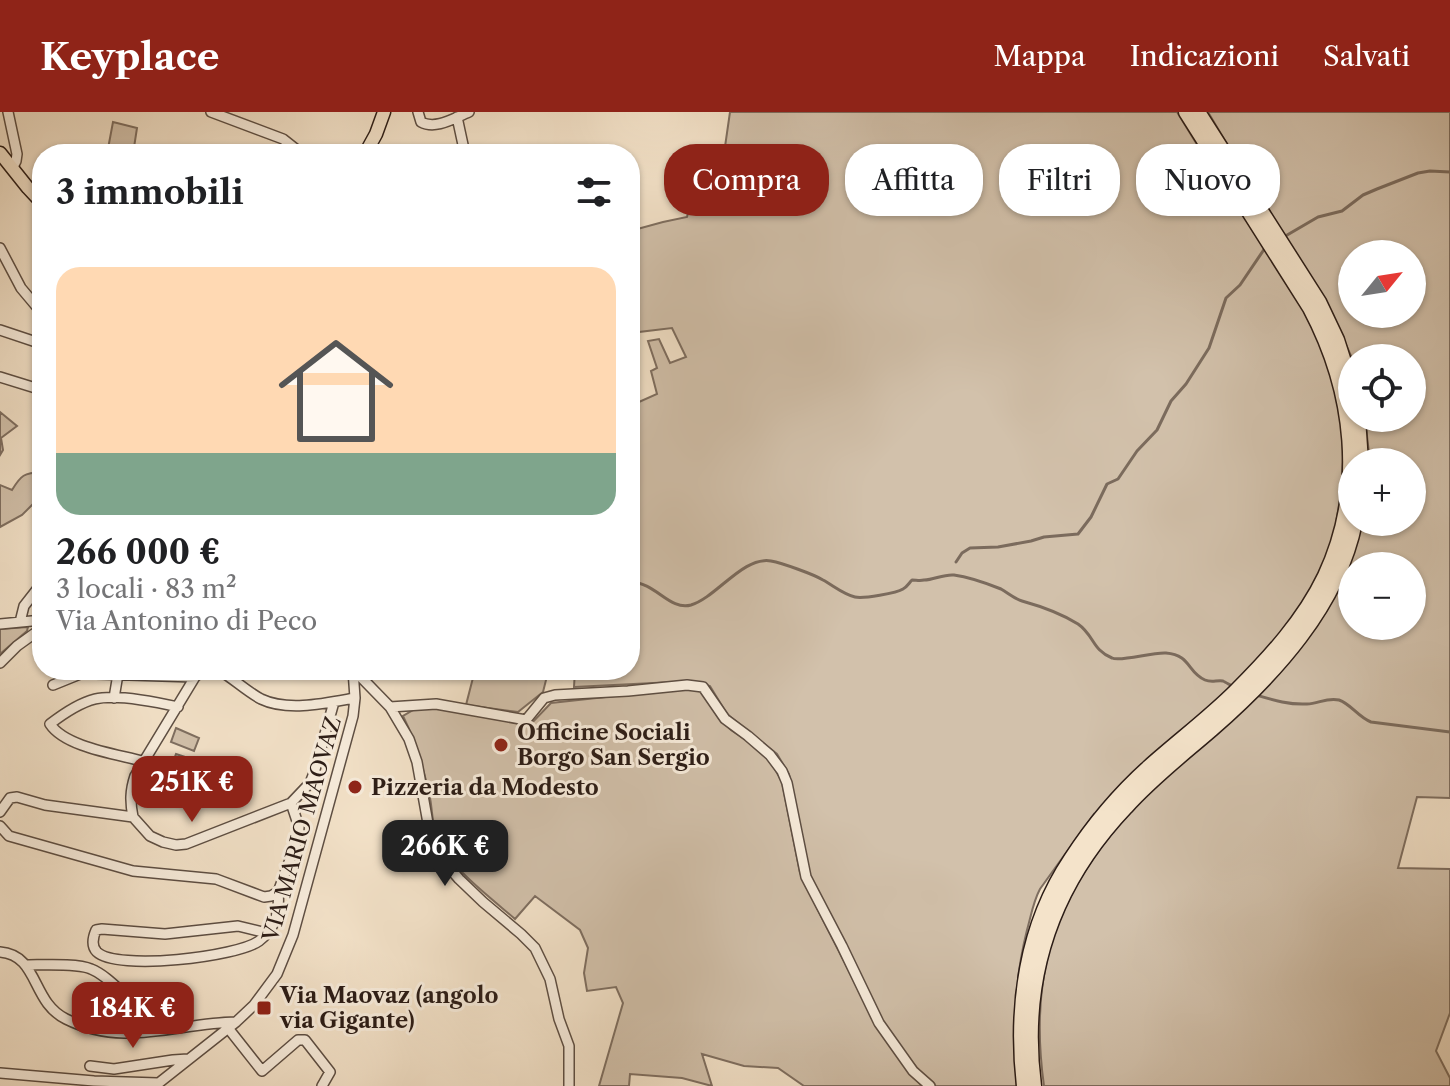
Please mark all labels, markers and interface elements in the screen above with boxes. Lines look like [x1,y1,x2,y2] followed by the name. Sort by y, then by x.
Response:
[40,33,219,80] text: Keyplace
[994,39,1086,73] text: Mappa
[1130,39,1279,73] text: Indicazioni
[1323,39,1410,73] text: Salvati
[664,144,829,216] chip: Compra
[845,144,983,216] chip: Affitta
[999,144,1120,216] chip: Filtri
[1136,144,1280,216] chip: Nuovo
[572,170,616,214] icon: filters
[56,171,244,213] text: 3 immobili
[1338,240,1426,328] north arrow
[1338,240,1426,640] map controls
[264,319,408,463] icon: home
[1338,344,1426,432] button: locate
[1338,448,1426,536] button: +
[56,531,220,573] text: 266 000 €
[1338,552,1426,640] button: −
[56,573,237,605] text: 3 locali · 83 m²
[56,605,317,637] text: Via Antonino di Peco
[257,713,347,946] street label: VIA MARIO MAOVAZ
[517,719,710,771] place label: Officine Sociali Borgo San Sergio
[492,736,510,754] marker: Officine Sociali Borgo San Sergio
[127,756,257,824] pin: 251K €
[150,766,234,798] text: 251K €
[371,774,599,801] place label: Pizzeria da Modesto
[346,778,364,796] marker: Pizzeria da Modesto
[380,820,510,888] pin: 266K €
[400,830,490,862] text: 266K €
[68,982,198,1050] pin: 184K €
[279,982,498,1034] place label: Via Maovaz (angolo via Gigante)
[90,992,176,1024] text: 184K €
[255,999,273,1017] marker: Via Maovaz (angolo via Gigante)

